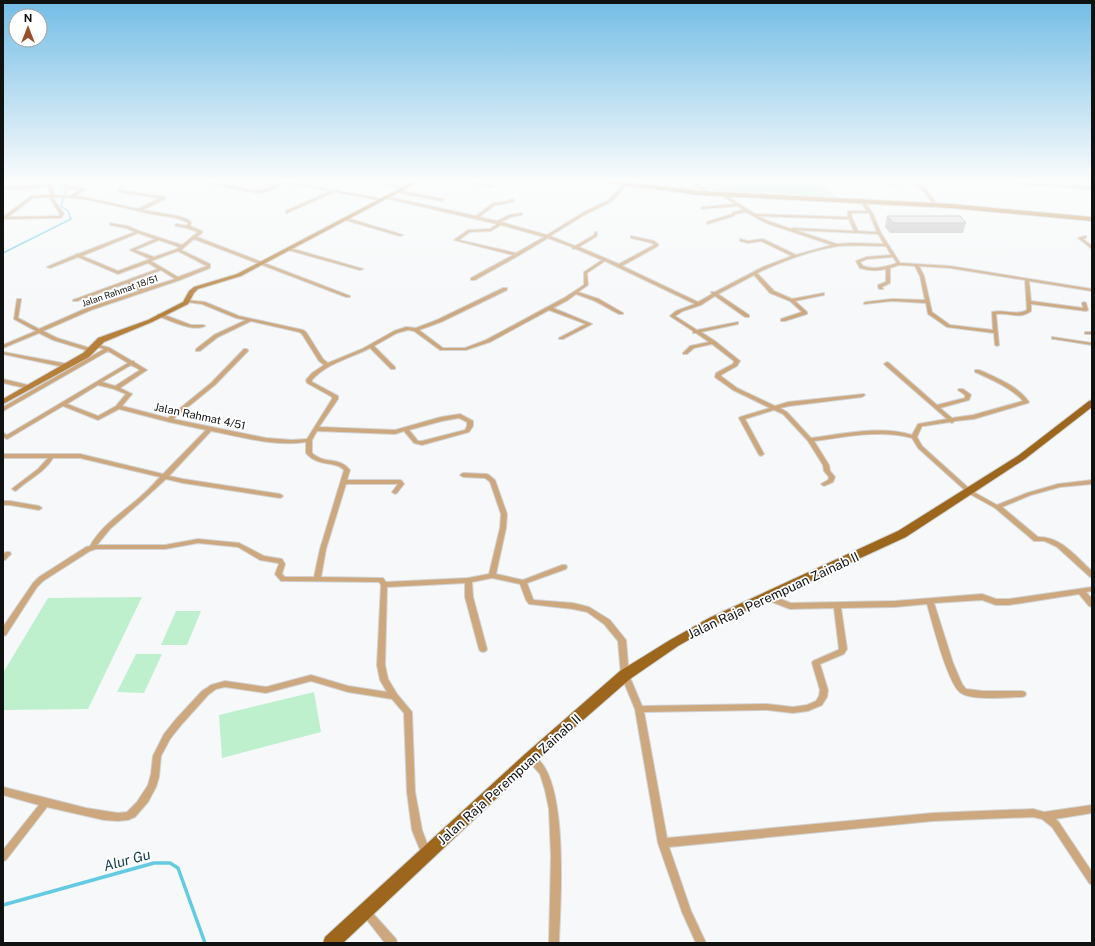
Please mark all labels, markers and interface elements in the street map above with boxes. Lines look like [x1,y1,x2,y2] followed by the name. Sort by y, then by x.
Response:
[8,8,48,48] north arrow
[24,12,32,24] text: N
[80,272,159,309] street label: Jalan Rahmat 18/51
[153,400,247,432] street label: Jalan Rahmat 4/51
[685,549,861,642] street label: Jalan Raja Perempuan Zainab II
[435,711,584,848] street label: Jalan Raja Perempuan Zainab II
[102,846,152,874] water label: Alur Gu

